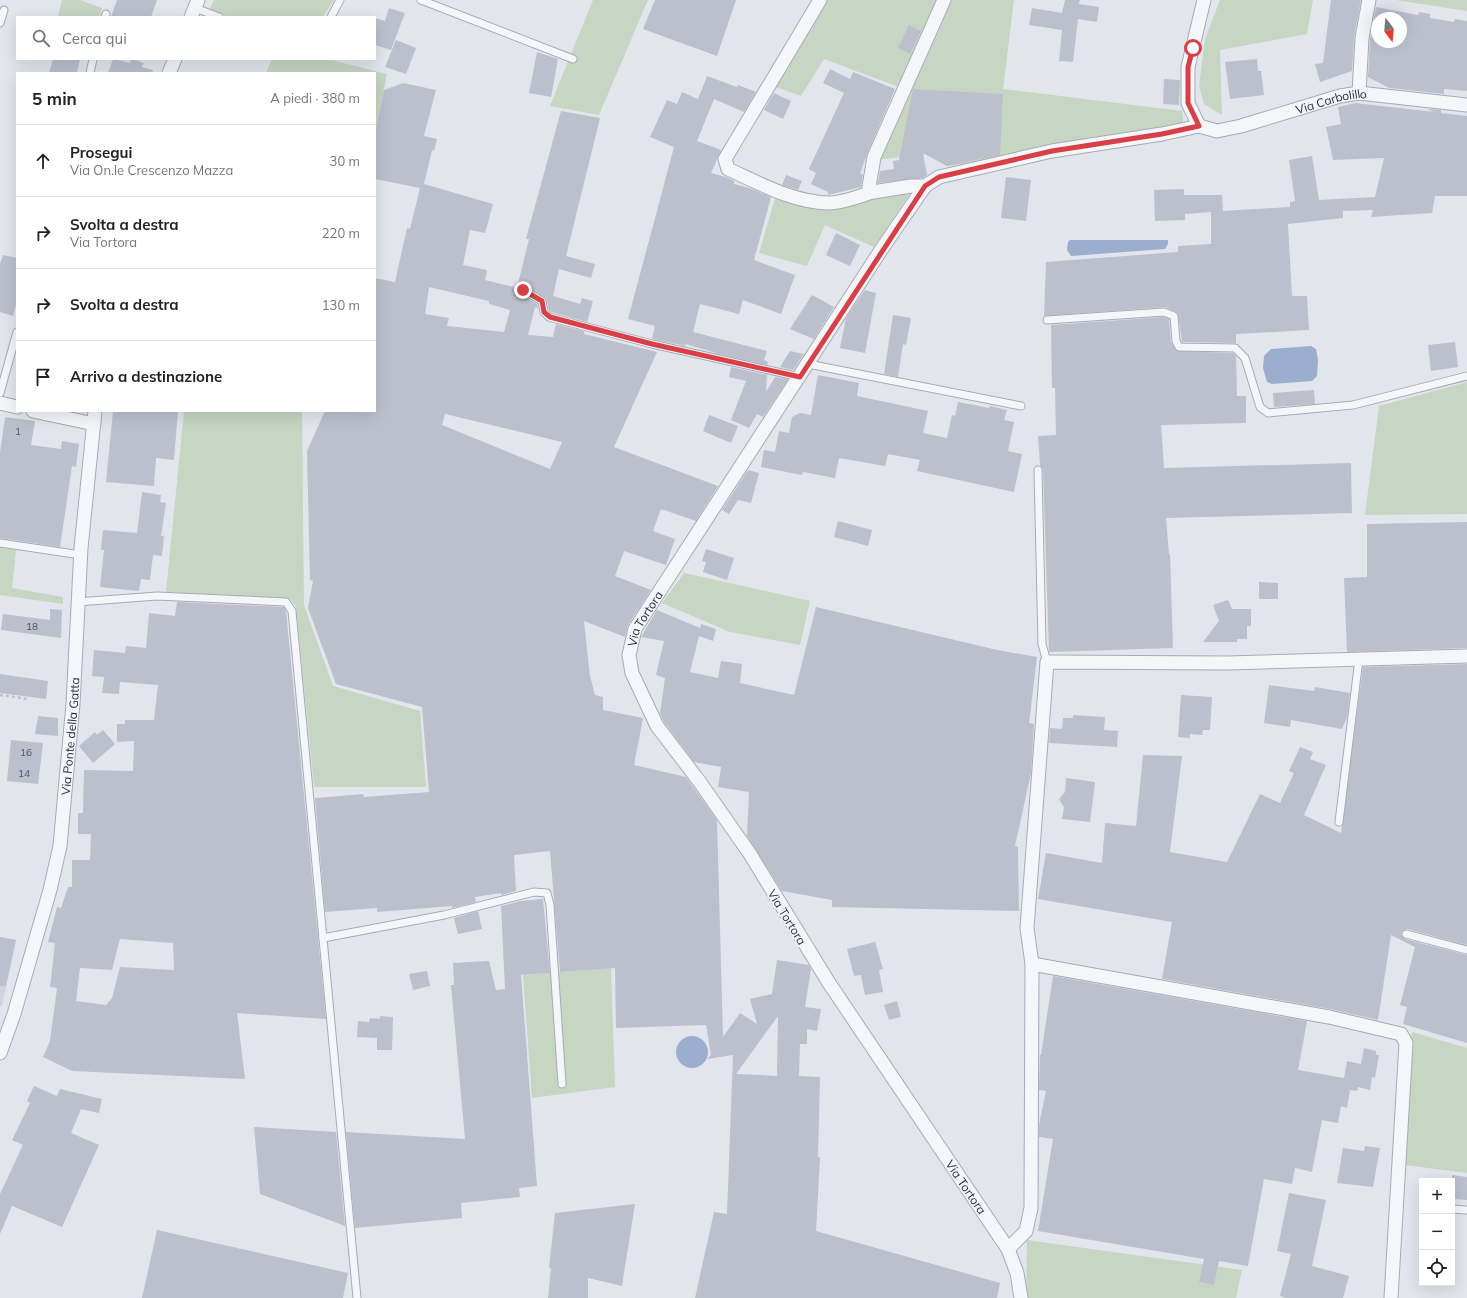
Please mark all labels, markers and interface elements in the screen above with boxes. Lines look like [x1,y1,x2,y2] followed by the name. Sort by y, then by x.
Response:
[1371,12,1407,48] north arrow
[16,16,376,60] search box
[30,27,52,49] icon: search
[62,29,127,48] text: Cerca qui
[1184,39,1202,57] route start
[1294,85,1368,117] street label: Via Carbolillo
[32,88,77,109] text: 5 min
[270,90,360,106] text: A piedi · 380 m
[70,143,132,162] text: Prosegui
[32,150,54,172] icon: ahead
[330,153,360,169] text: 30 m
[70,162,233,178] text: Via On.le Crescenzo Mazza
[70,215,179,234] text: Svolta a destra
[32,222,54,244] icon: right
[322,225,360,241] text: 220 m
[70,234,137,250] text: Via Tortora
[514,281,532,299] route end
[32,294,54,316] icon: right
[70,295,179,314] text: Svolta a destra
[322,297,360,313] text: 130 m
[32,366,54,388] icon: arrive
[70,367,222,386] text: Arrivo a destinazione
[15,425,21,438] house number: 1
[624,588,665,648] street label: Via Tortora
[26,620,38,633] house number: 18
[57,677,82,796] street label: Via Ponte della Gatta
[20,746,32,759] house number: 16
[18,767,30,780] house number: 14
[765,887,809,947] street label: Via Tortora
[942,1157,990,1217] street label: Via Tortora
[1419,1178,1455,1286] map controls
[1419,1178,1455,1214] button: +
[1419,1214,1455,1250] button: −
[1419,1250,1455,1286] button: locate

